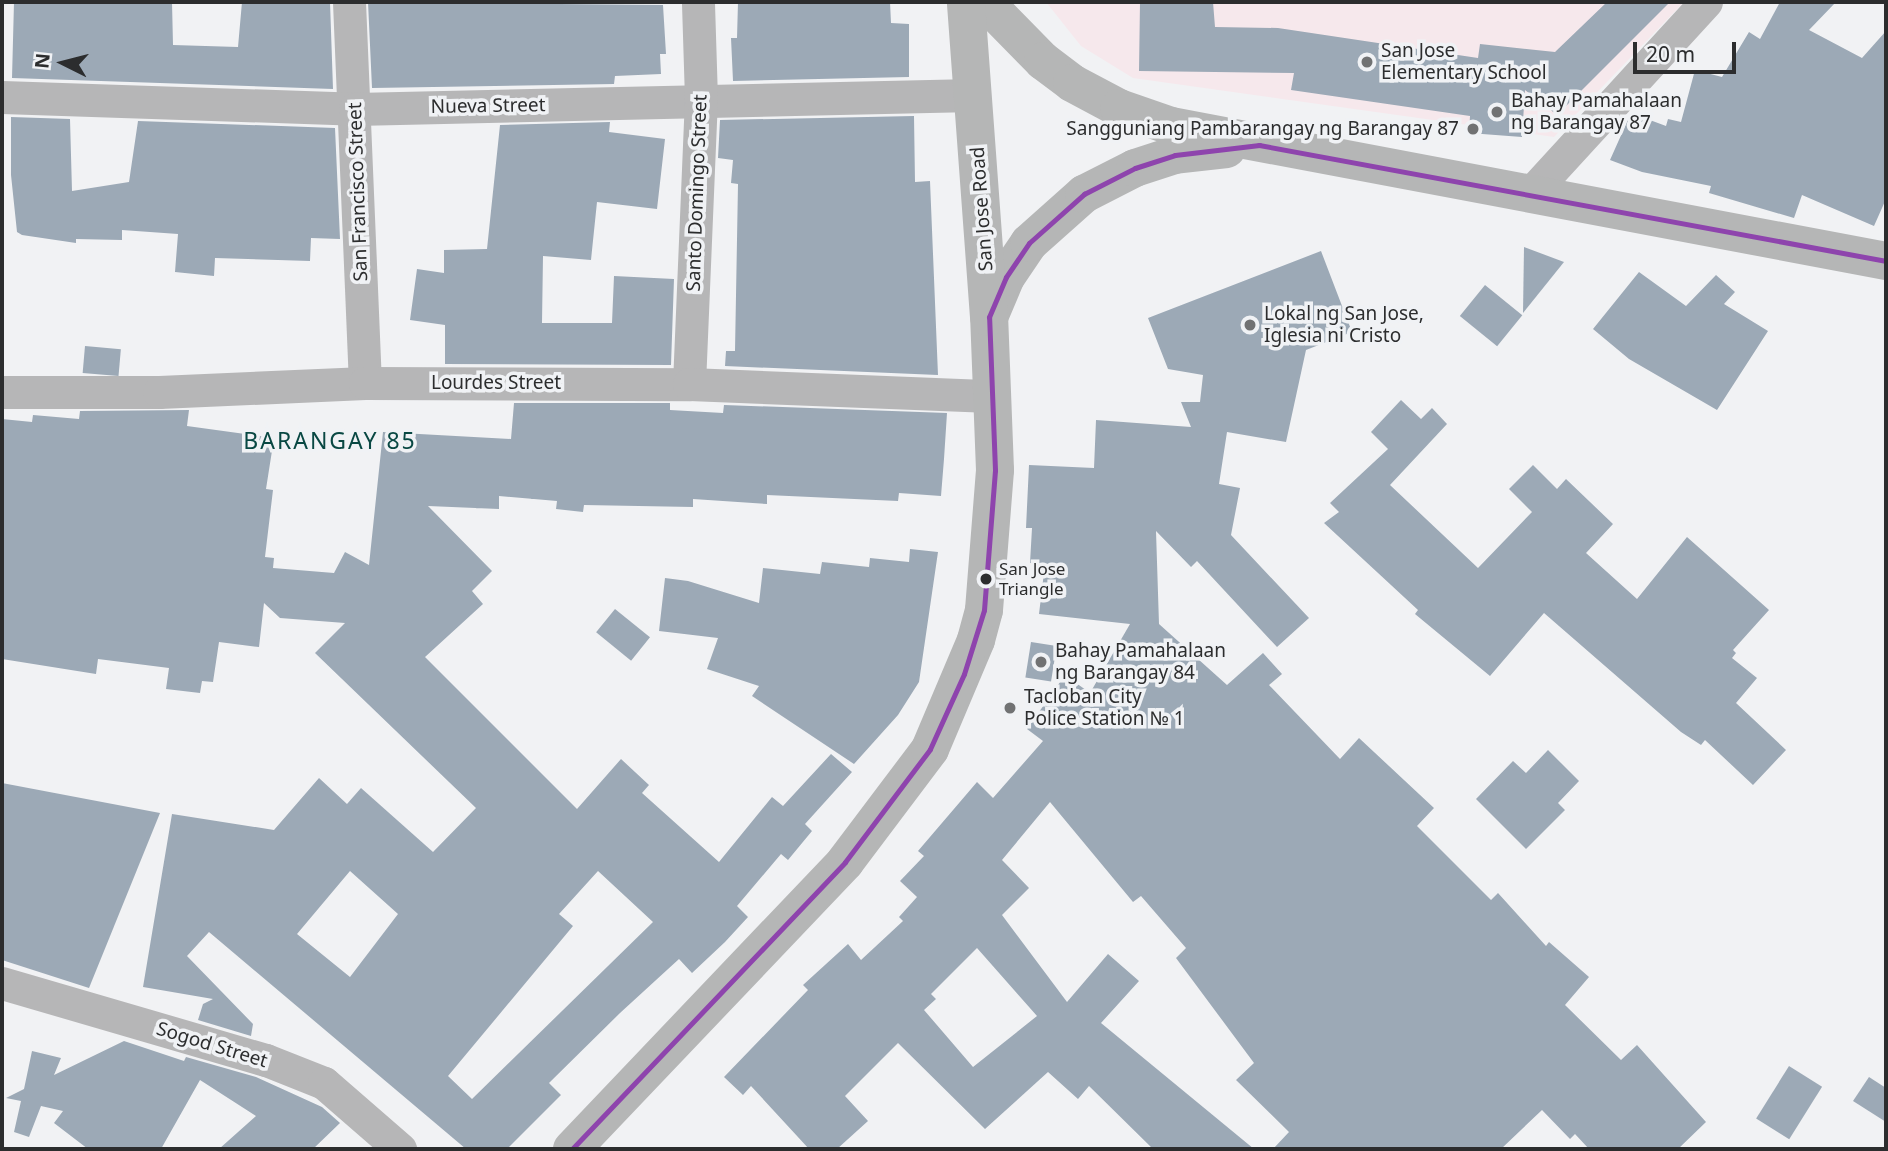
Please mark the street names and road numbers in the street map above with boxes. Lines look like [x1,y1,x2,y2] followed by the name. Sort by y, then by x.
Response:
[430,94,546,118] street label: Nueva Street
[682,94,712,292] street label: Santo Domingo Street
[343,102,373,282] street label: San Francisco Street
[966,146,998,272] street label: San Jose Road
[431,372,561,394] street label: Lourdes Street
[154,1017,270,1073] street label: Sogod Street

